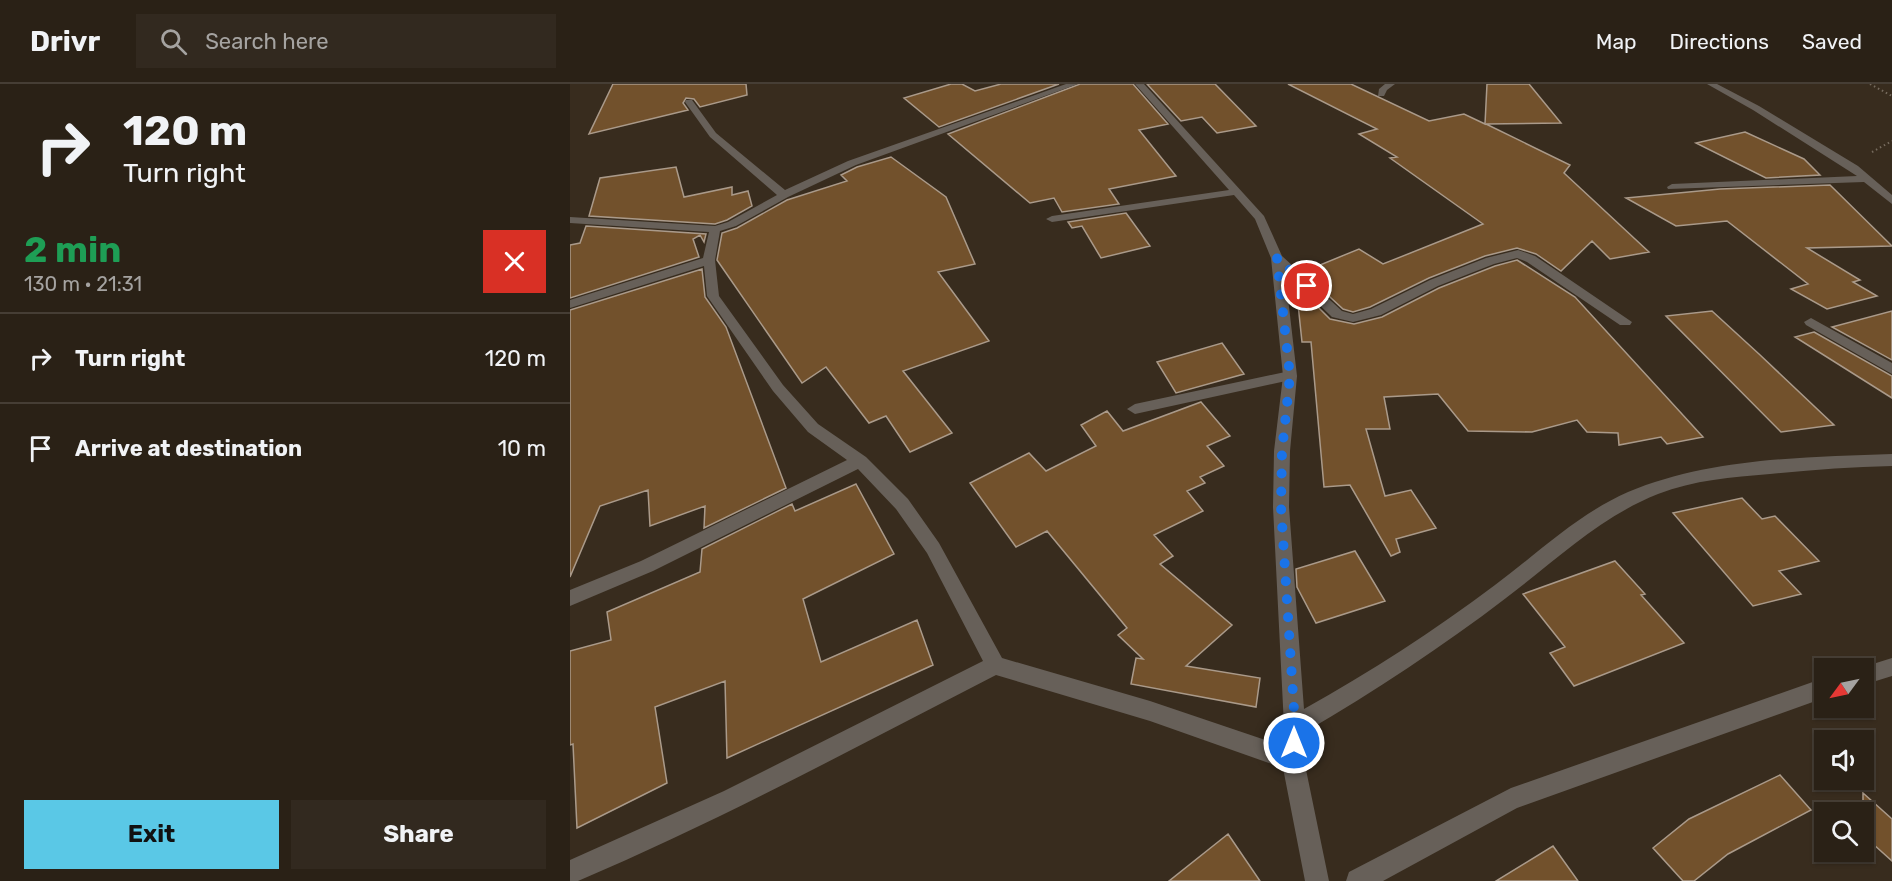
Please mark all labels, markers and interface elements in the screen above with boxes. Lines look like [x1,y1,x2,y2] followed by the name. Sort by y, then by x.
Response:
[136,14,556,68] search box
[30,25,100,58] text: Drivr
[157,25,190,58] icon: search
[205,28,329,55] text: Search here
[1596,29,1637,54] text: Map
[1670,29,1769,54] text: Directions
[1802,29,1862,54] text: Saved
[123,106,247,156] text: 120 m
[24,108,102,186] icon: right
[123,157,246,189] text: Turn right
[24,228,122,271] text: 2 min
[483,230,546,293] button: close
[1281,260,1332,311] pin
[1290,269,1323,302] icon: arrive
[24,272,142,296] text: 130 m · 21:31
[24,342,57,375] icon: right
[75,345,185,372] text: Turn right
[485,345,546,372] text: 120 m
[24,432,57,465] icon: arrive
[75,435,302,462] text: Arrive at destination
[498,435,546,462] text: 10 m
[1814,658,1874,718] north arrow
[1814,658,1874,862] map controls
[1262,711,1326,775] position arrow
[1814,730,1874,790] button: sound
[24,800,279,869] button: Exit
[291,800,546,869] button: Share
[1814,802,1874,862] button: search

